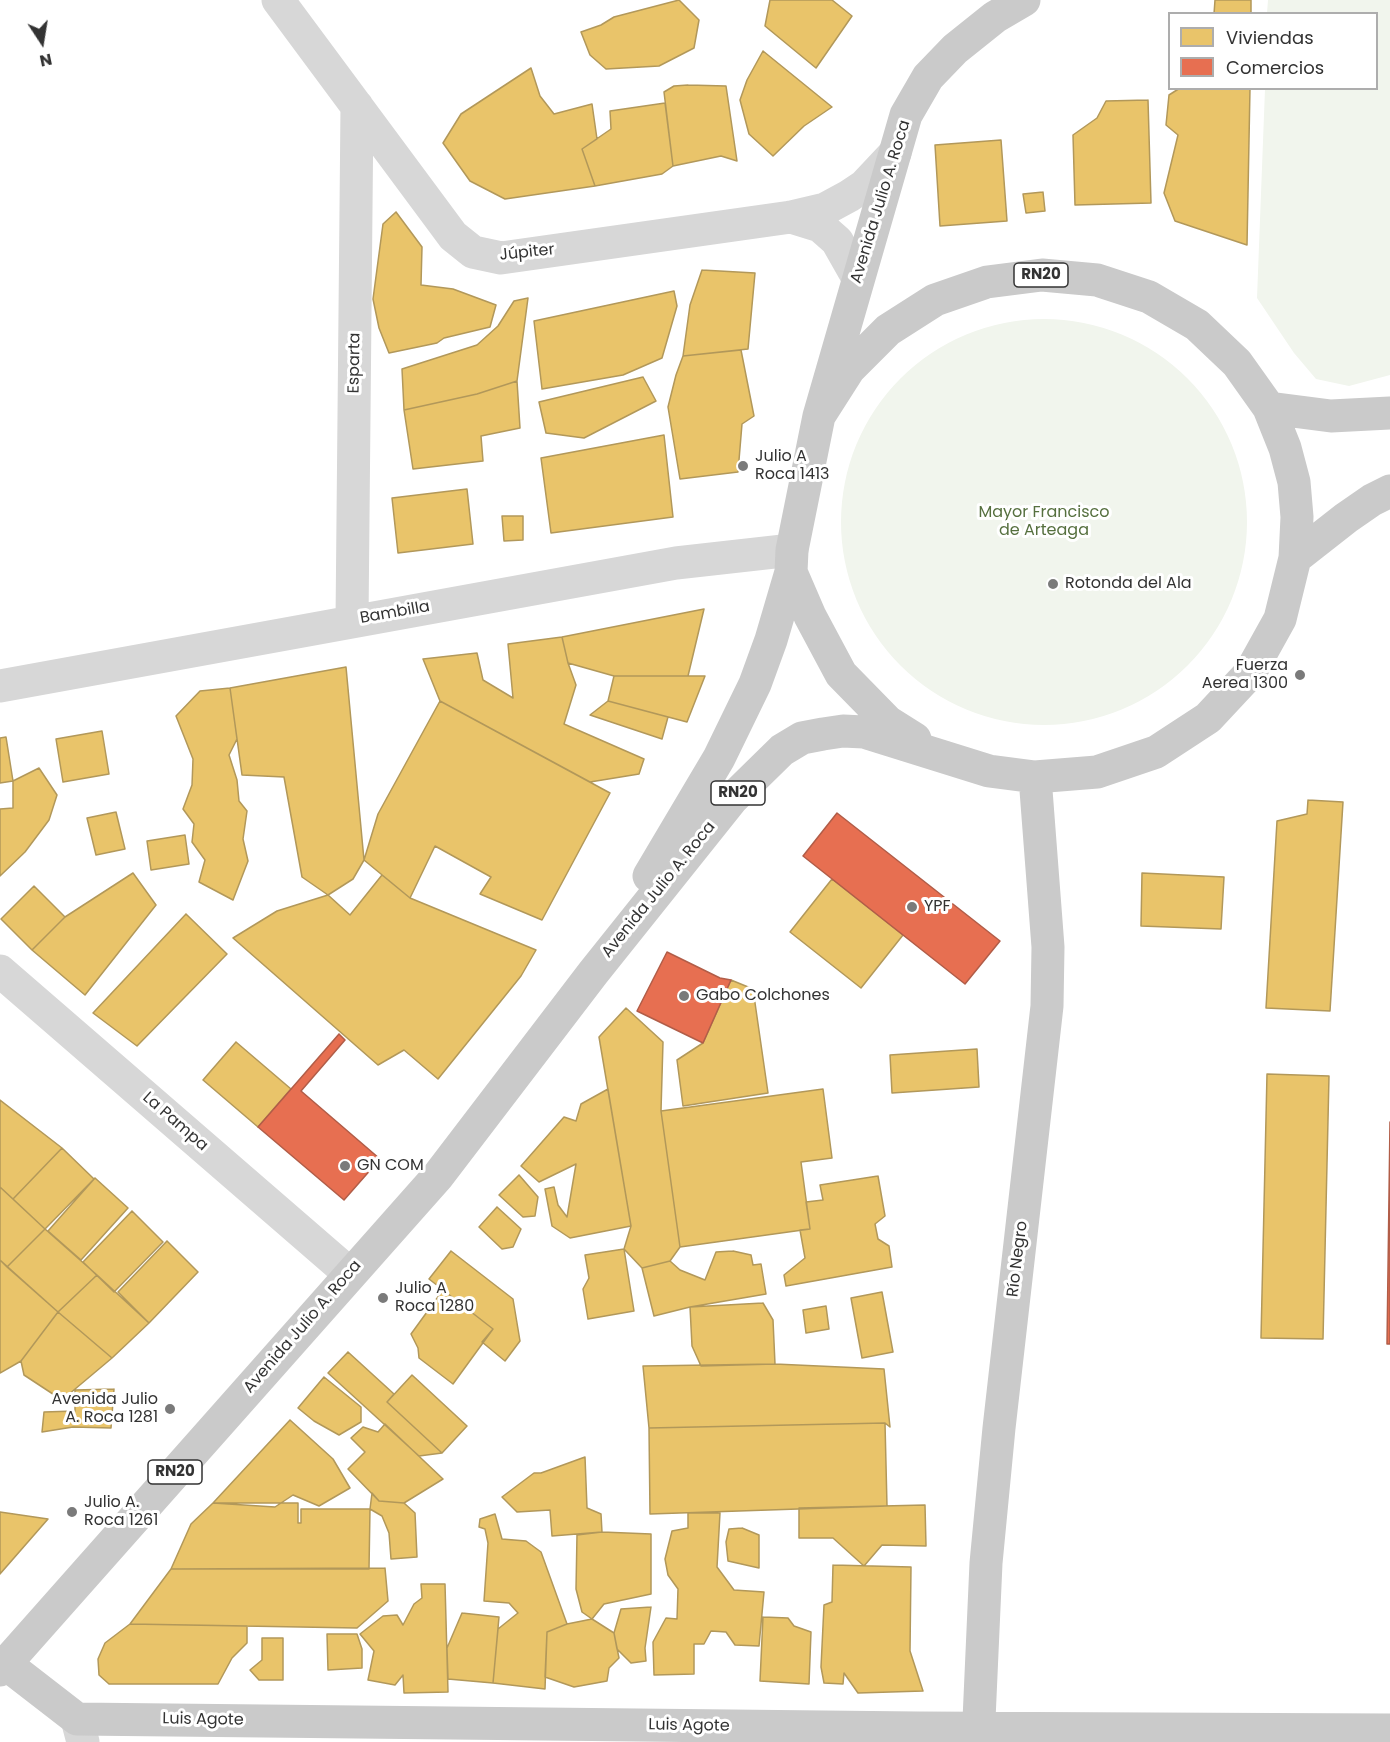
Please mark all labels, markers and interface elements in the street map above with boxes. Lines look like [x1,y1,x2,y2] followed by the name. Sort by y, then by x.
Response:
[12,12,72,72] north arrow
[1168,12,1378,90] legend
[1226,25,1314,50] text: Viviendas
[38,48,54,73] text: N
[1226,55,1324,80] text: Comercios
[847,118,915,286] street label: Avenida Julio A. Roca
[499,241,555,265] street label: Júpiter
[1014,263,1068,287] road number: RN20
[345,332,365,394] street label: Esparta
[755,447,829,485] place label: Julio A Roca 1413
[736,459,750,473] marker: Julio A Roca 1413
[978,503,1110,541] park label: Mayor Francisco de Arteaga
[1065,574,1192,594] place label: Rotonda del Ala
[1046,577,1060,591] marker: Rotonda del Ala
[359,597,431,629] street label: Bambilla
[1202,656,1288,694] place label: Fuerza Aerea 1300
[1293,668,1307,682] marker: Fuerza Aerea 1300
[711,781,765,805] road number: RN20
[598,818,720,962] street label: Avenida Julio A. Roca
[924,897,951,917] place label: YPF
[905,900,919,914] marker: YPF
[696,986,830,1006] place label: Gabo Colchones
[677,989,691,1003] marker: Gabo Colchones
[138,1088,212,1156] street label: La Pampa
[357,1156,424,1176] place label: GN COM
[338,1159,352,1173] marker: GN COM
[1004,1220,1032,1298] street label: Río Negro
[240,1257,366,1397] street label: Avenida Julio A. Roca
[395,1279,474,1317] place label: Julio A Roca 1280
[376,1291,390,1305] marker: Julio A Roca 1280
[51,1390,158,1428] place label: Avenida Julio A. Roca 1281
[163,1402,177,1416] marker: Avenida Julio A. Roca 1281
[148,1460,202,1484] road number: RN20
[84,1493,158,1531] place label: Julio A. Roca 1261
[65,1505,79,1519] marker: Julio A. Roca 1261
[162,1710,244,1730] street label: Luis Agote
[648,1716,730,1736] street label: Luis Agote

